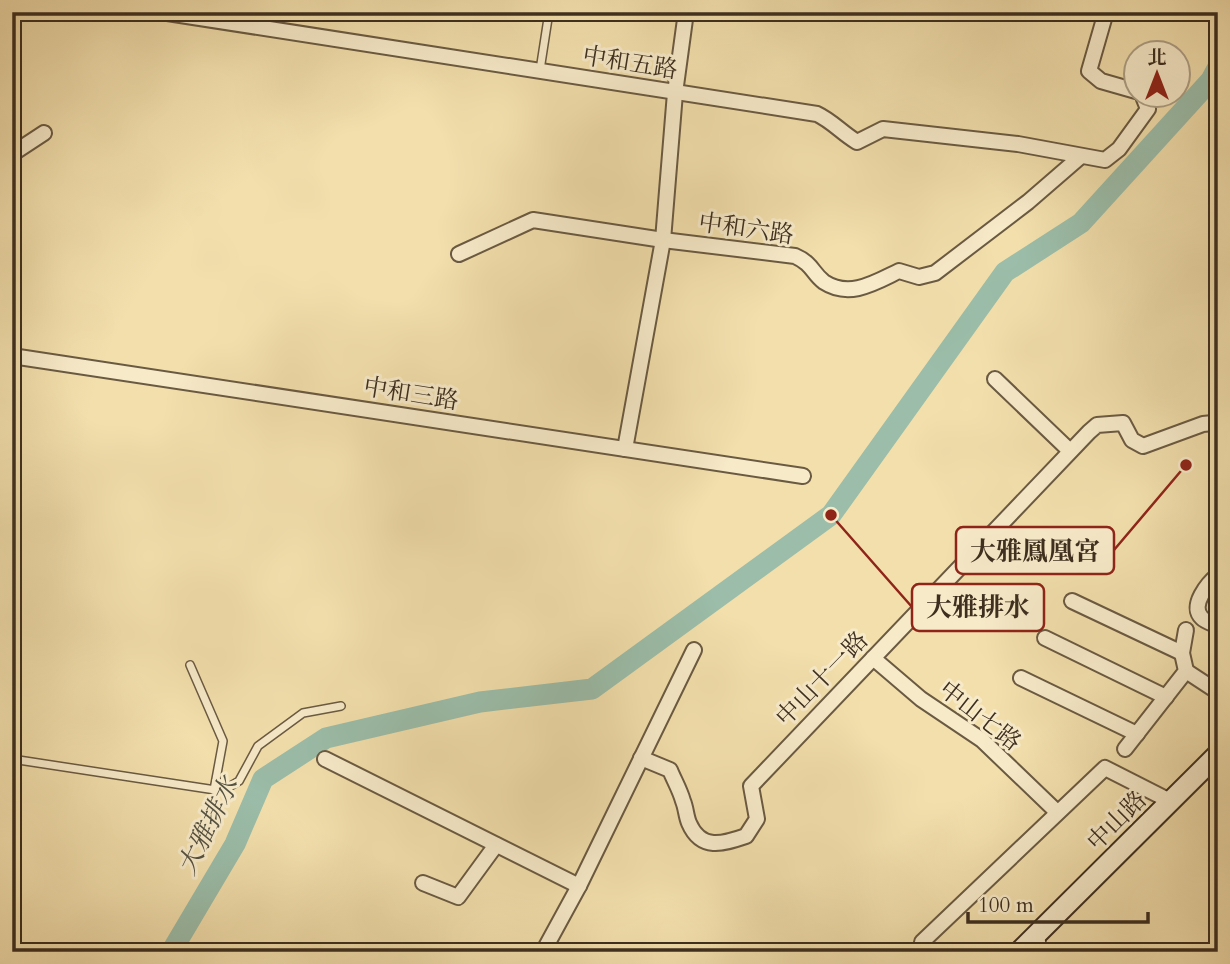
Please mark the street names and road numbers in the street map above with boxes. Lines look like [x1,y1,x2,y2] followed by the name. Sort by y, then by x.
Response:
[580,39,680,87] street label: 中和五路
[696,206,796,252] street label: 中和六路
[361,370,461,418] street label: 中和三路
[768,624,876,734] street label: 中山十一路
[932,673,1028,759] street label: 中山七路
[1080,784,1154,858] street label: 中山路

